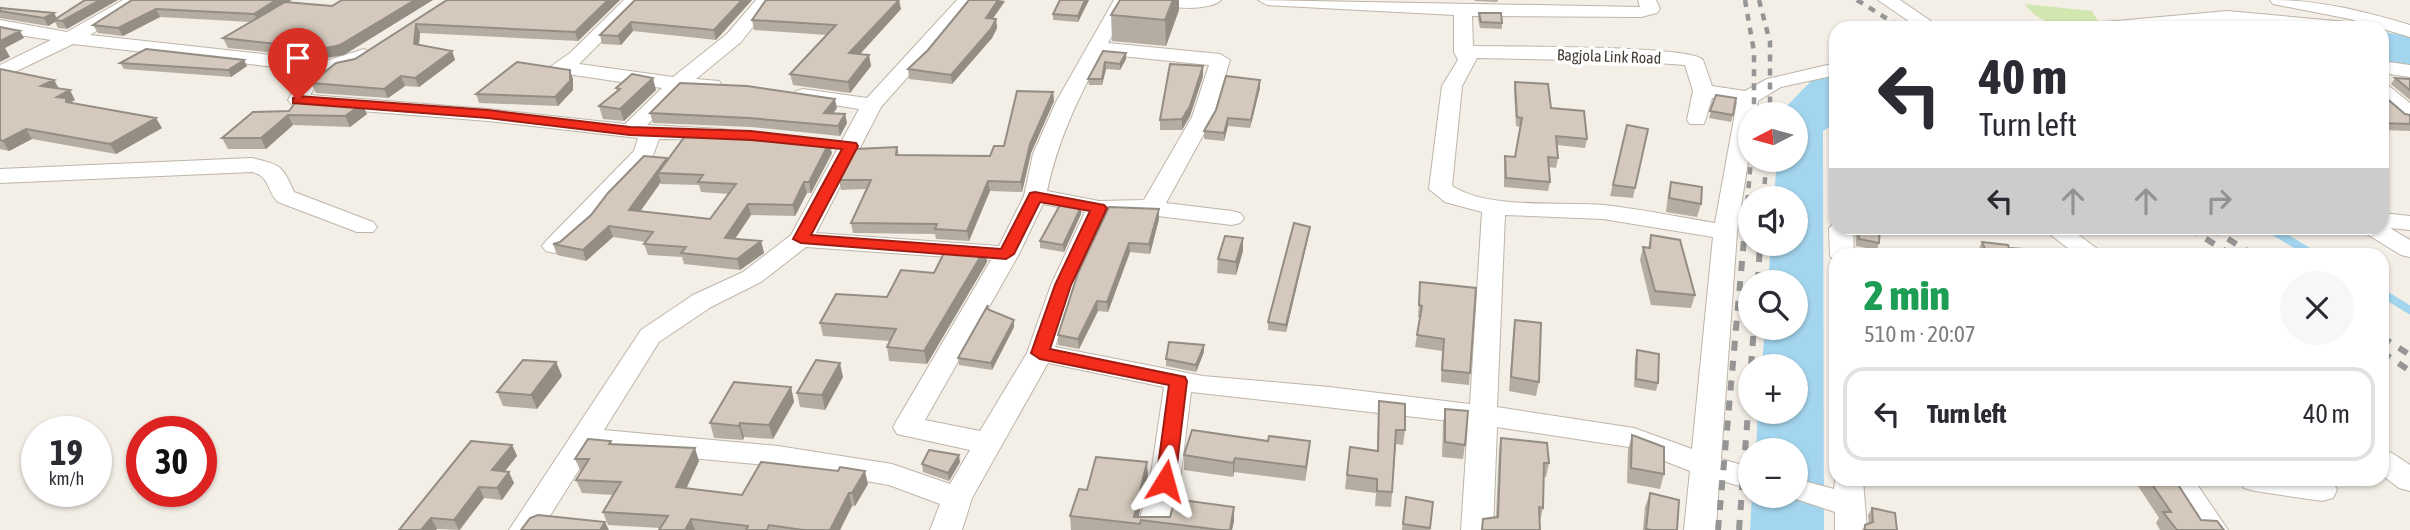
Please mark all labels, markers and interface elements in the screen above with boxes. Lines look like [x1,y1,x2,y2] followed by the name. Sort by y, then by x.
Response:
[268,28,328,100] pin
[279,39,317,77] icon: arrive
[1556,45,1661,68] street label: Bagjola Link Road
[1979,48,2067,104] text: 40 m
[1864,49,1955,140] icon: left
[1738,102,1808,172] north arrow
[1738,102,1808,508] map controls
[1979,106,2077,143] text: Turn left
[1981,182,2019,220] icon: left
[2054,182,2092,220] icon: ahead
[2127,182,2165,220] icon: ahead
[2200,182,2238,220] icon: right
[1738,186,1808,256] button: sound
[1738,270,1808,340] button: search
[1864,271,1950,319] text: 2 min
[2280,271,2354,345] button: close
[1864,321,1976,347] text: 510 m · 20:07
[1738,354,1808,424] button: +
[1868,395,1906,433] icon: left
[1927,399,2007,429] text: Turn left
[2303,399,2350,429] text: 40 m
[126,416,217,507] speed limit sign: 30
[50,432,83,472] text: 19
[1738,438,1808,508] button: −
[1128,444,1202,518] position arrow
[49,468,84,489] text: km/h

